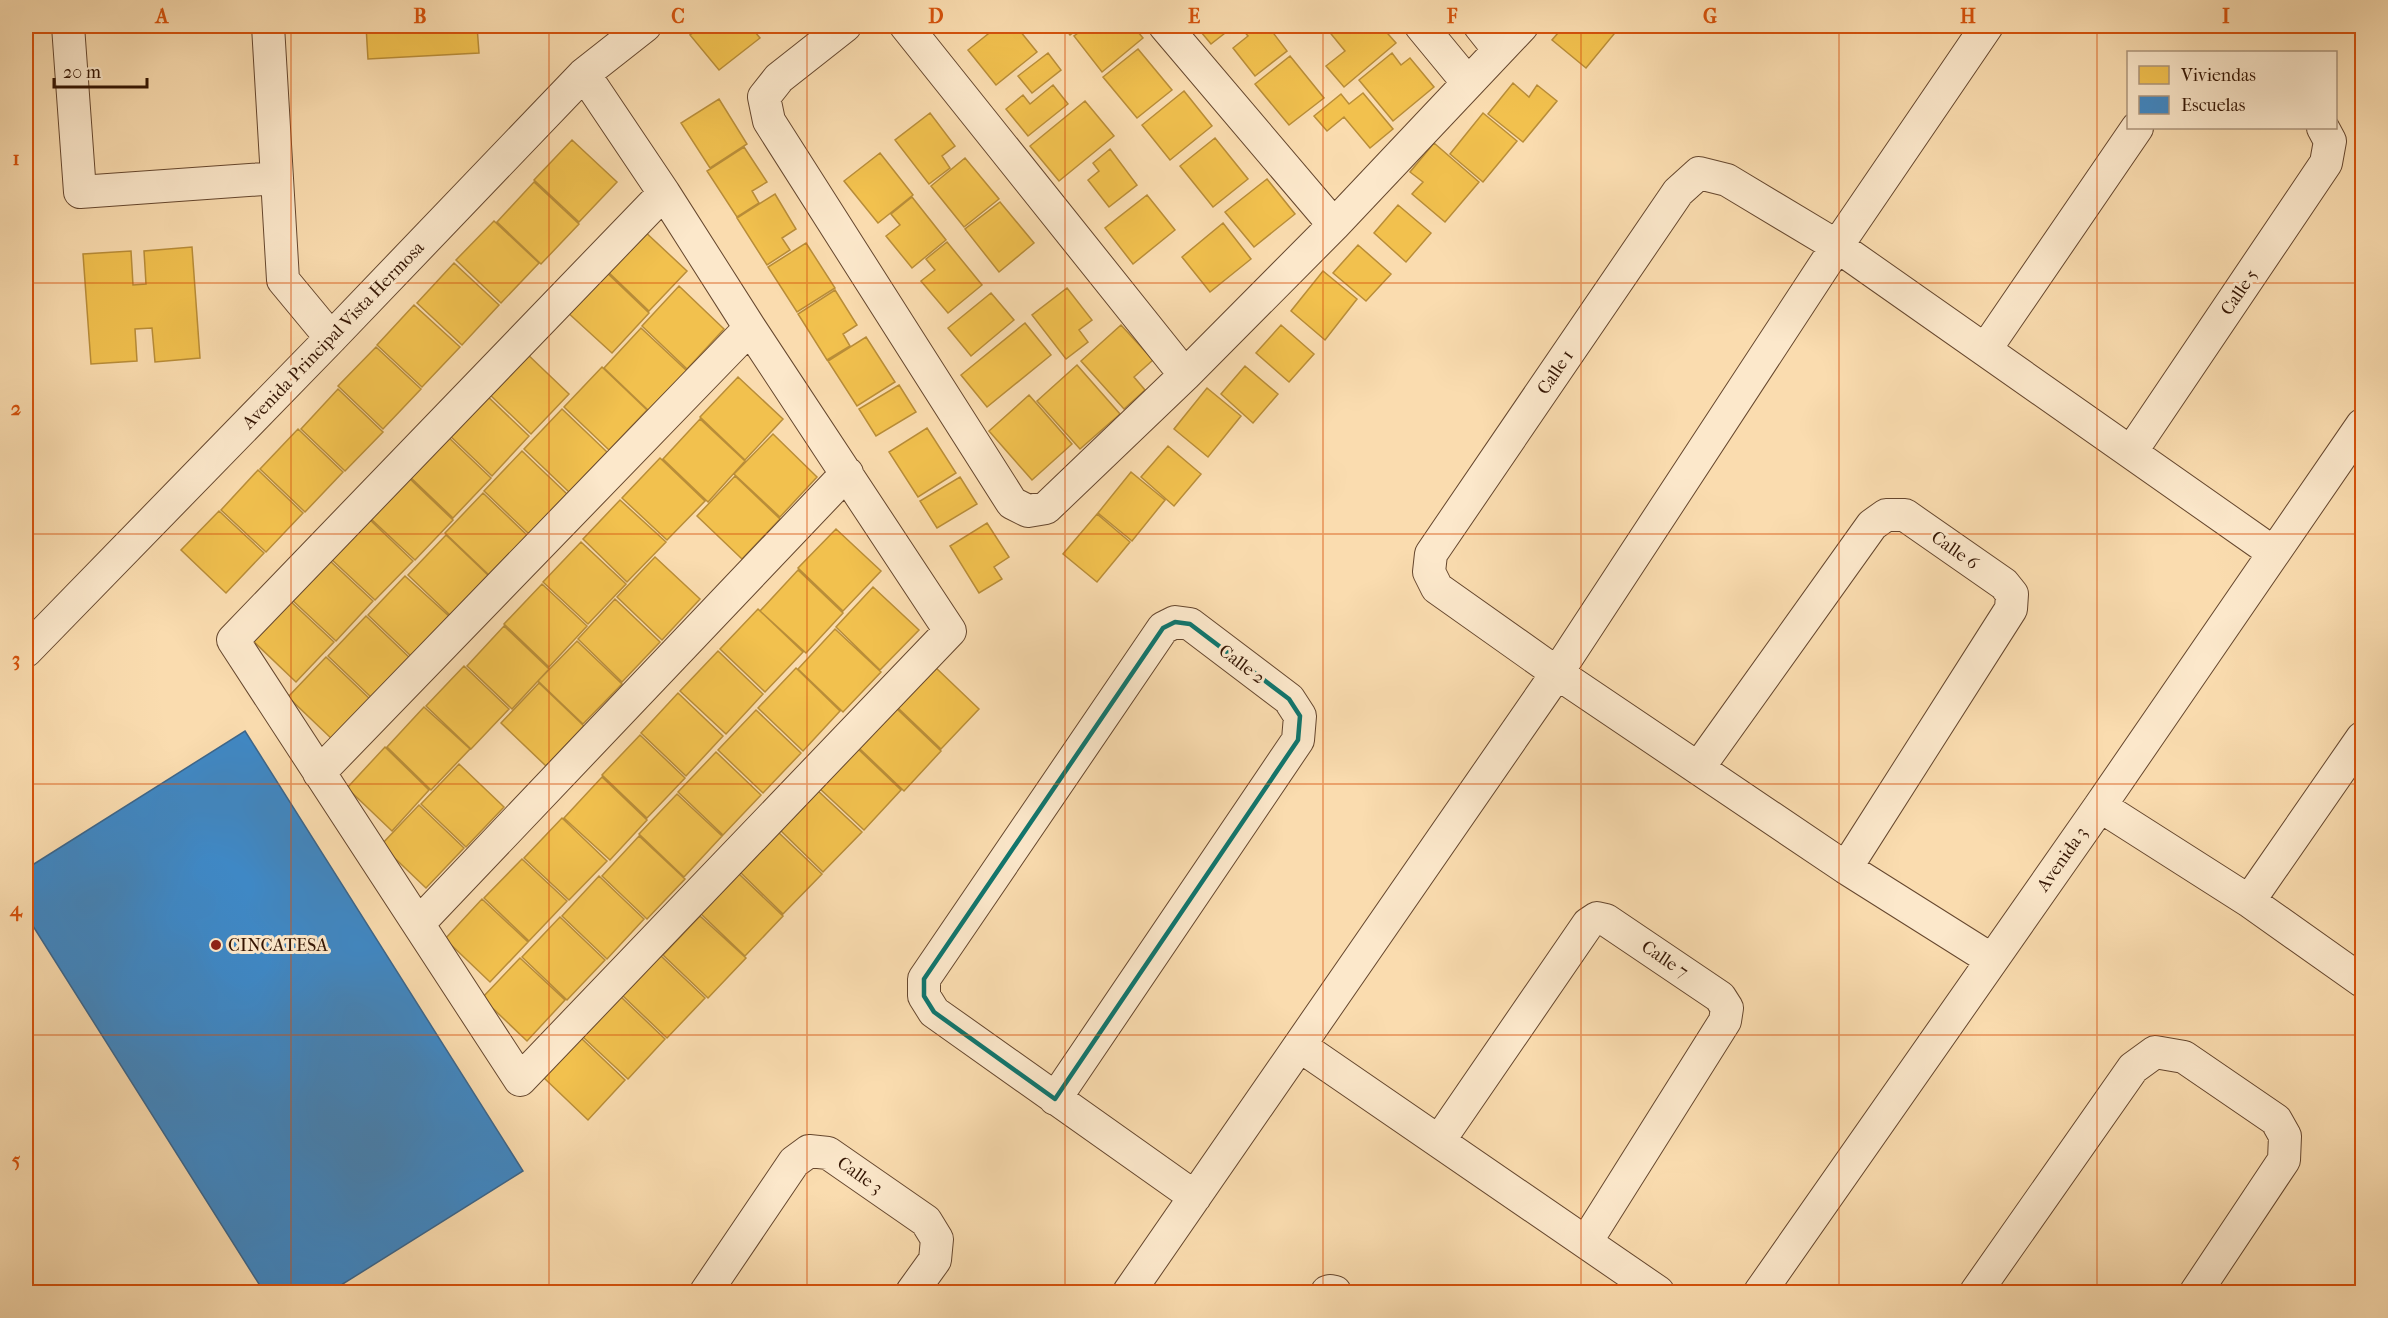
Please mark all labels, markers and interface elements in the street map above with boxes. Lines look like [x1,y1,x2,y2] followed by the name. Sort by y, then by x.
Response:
[154,5,170,28] text: A
[413,5,427,28] text: B
[671,5,685,28] text: C
[928,5,944,28] text: D
[1188,5,1200,28] text: E
[1446,5,1458,28] text: F
[1703,5,1717,28] text: G
[1960,5,1976,28] text: H
[2222,5,2230,28] text: I
[54,51,147,89] scale bar
[2127,51,2337,129] legend
[63,62,101,83] text: 20 m
[2180,65,2256,86] text: Viviendas
[2181,95,2246,116] text: Escuelas
[12,147,20,170] text: 1
[237,237,429,434] street label: Avenida Principal Vista Hermosa
[2217,265,2262,319] street label: Calle 5
[1533,346,1578,399] street label: Calle 1
[11,397,21,420] text: 2
[1927,527,1983,574] street label: Calle 6
[1214,640,1269,689] street label: Calle 2
[12,648,20,671] text: 3
[2032,823,2092,896] street label: Avenida 3
[9,898,23,922] text: 4
[228,935,328,956] place label: CINCATESA
[1637,936,1692,983] street label: Calle 7
[209,938,223,952] marker: CINCATESA
[12,1149,21,1172] text: 5
[833,1152,886,1198] street label: Calle 3

